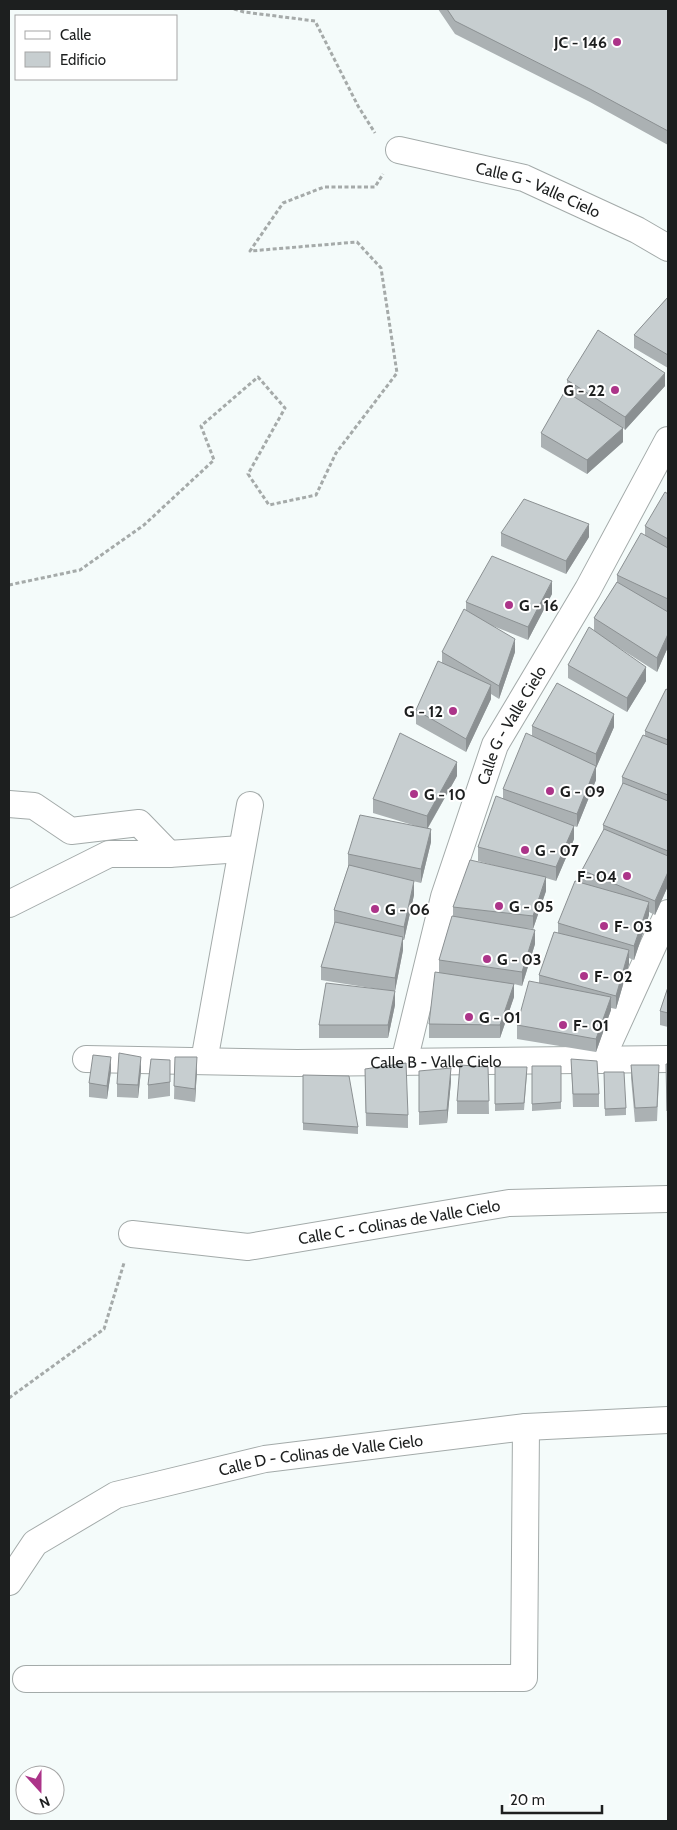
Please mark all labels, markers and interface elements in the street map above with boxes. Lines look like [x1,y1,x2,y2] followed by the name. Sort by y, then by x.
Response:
[15,15,178,80] legend
[60,26,91,44] text: Calle
[553,33,607,52] place label: JC - 146
[611,36,623,48] marker: JC - 146
[60,51,106,69] text: Edificio
[474,158,604,221] street label: Calle G - Valle Cielo
[564,381,605,400] place label: G - 22
[609,384,621,396] marker: G - 22
[519,596,558,615] place label: G - 16
[503,599,515,611] marker: G - 16
[473,662,550,787] street label: Calle G - Valle Cielo
[404,702,443,721] place label: G - 12
[447,705,459,717] marker: G - 12
[560,782,605,801] place label: G - 09
[424,785,466,804] place label: G - 10
[544,785,556,797] marker: G - 09
[408,788,420,800] marker: G - 10
[535,841,580,860] place label: G - 07
[519,844,531,856] marker: G - 07
[577,867,617,886] place label: F- 04
[621,870,633,882] marker: F- 04
[509,897,553,916] place label: G - 05
[385,900,430,919] place label: G - 06
[493,900,505,912] marker: G - 05
[369,903,381,915] marker: G - 06
[614,917,653,936] place label: F- 03
[598,920,610,932] marker: F- 03
[497,950,541,969] place label: G - 03
[481,953,493,965] marker: G - 03
[594,967,632,986] place label: F- 02
[578,970,590,982] marker: F- 02
[479,1008,521,1027] place label: G - 01
[463,1011,475,1023] marker: G - 01
[573,1016,609,1035] place label: F- 01
[557,1019,569,1031] marker: F- 01
[370,1051,502,1072] street label: Calle B - Valle Cielo
[297,1195,502,1248] street label: Calle C - Colinas de Valle Cielo
[217,1430,424,1479] street label: Calle D - Colinas de Valle Cielo
[15,1765,65,1815] north arrow
[502,1782,602,1814] scale bar
[510,1791,545,1809] text: 20 m
[37,1792,53,1812] text: N

